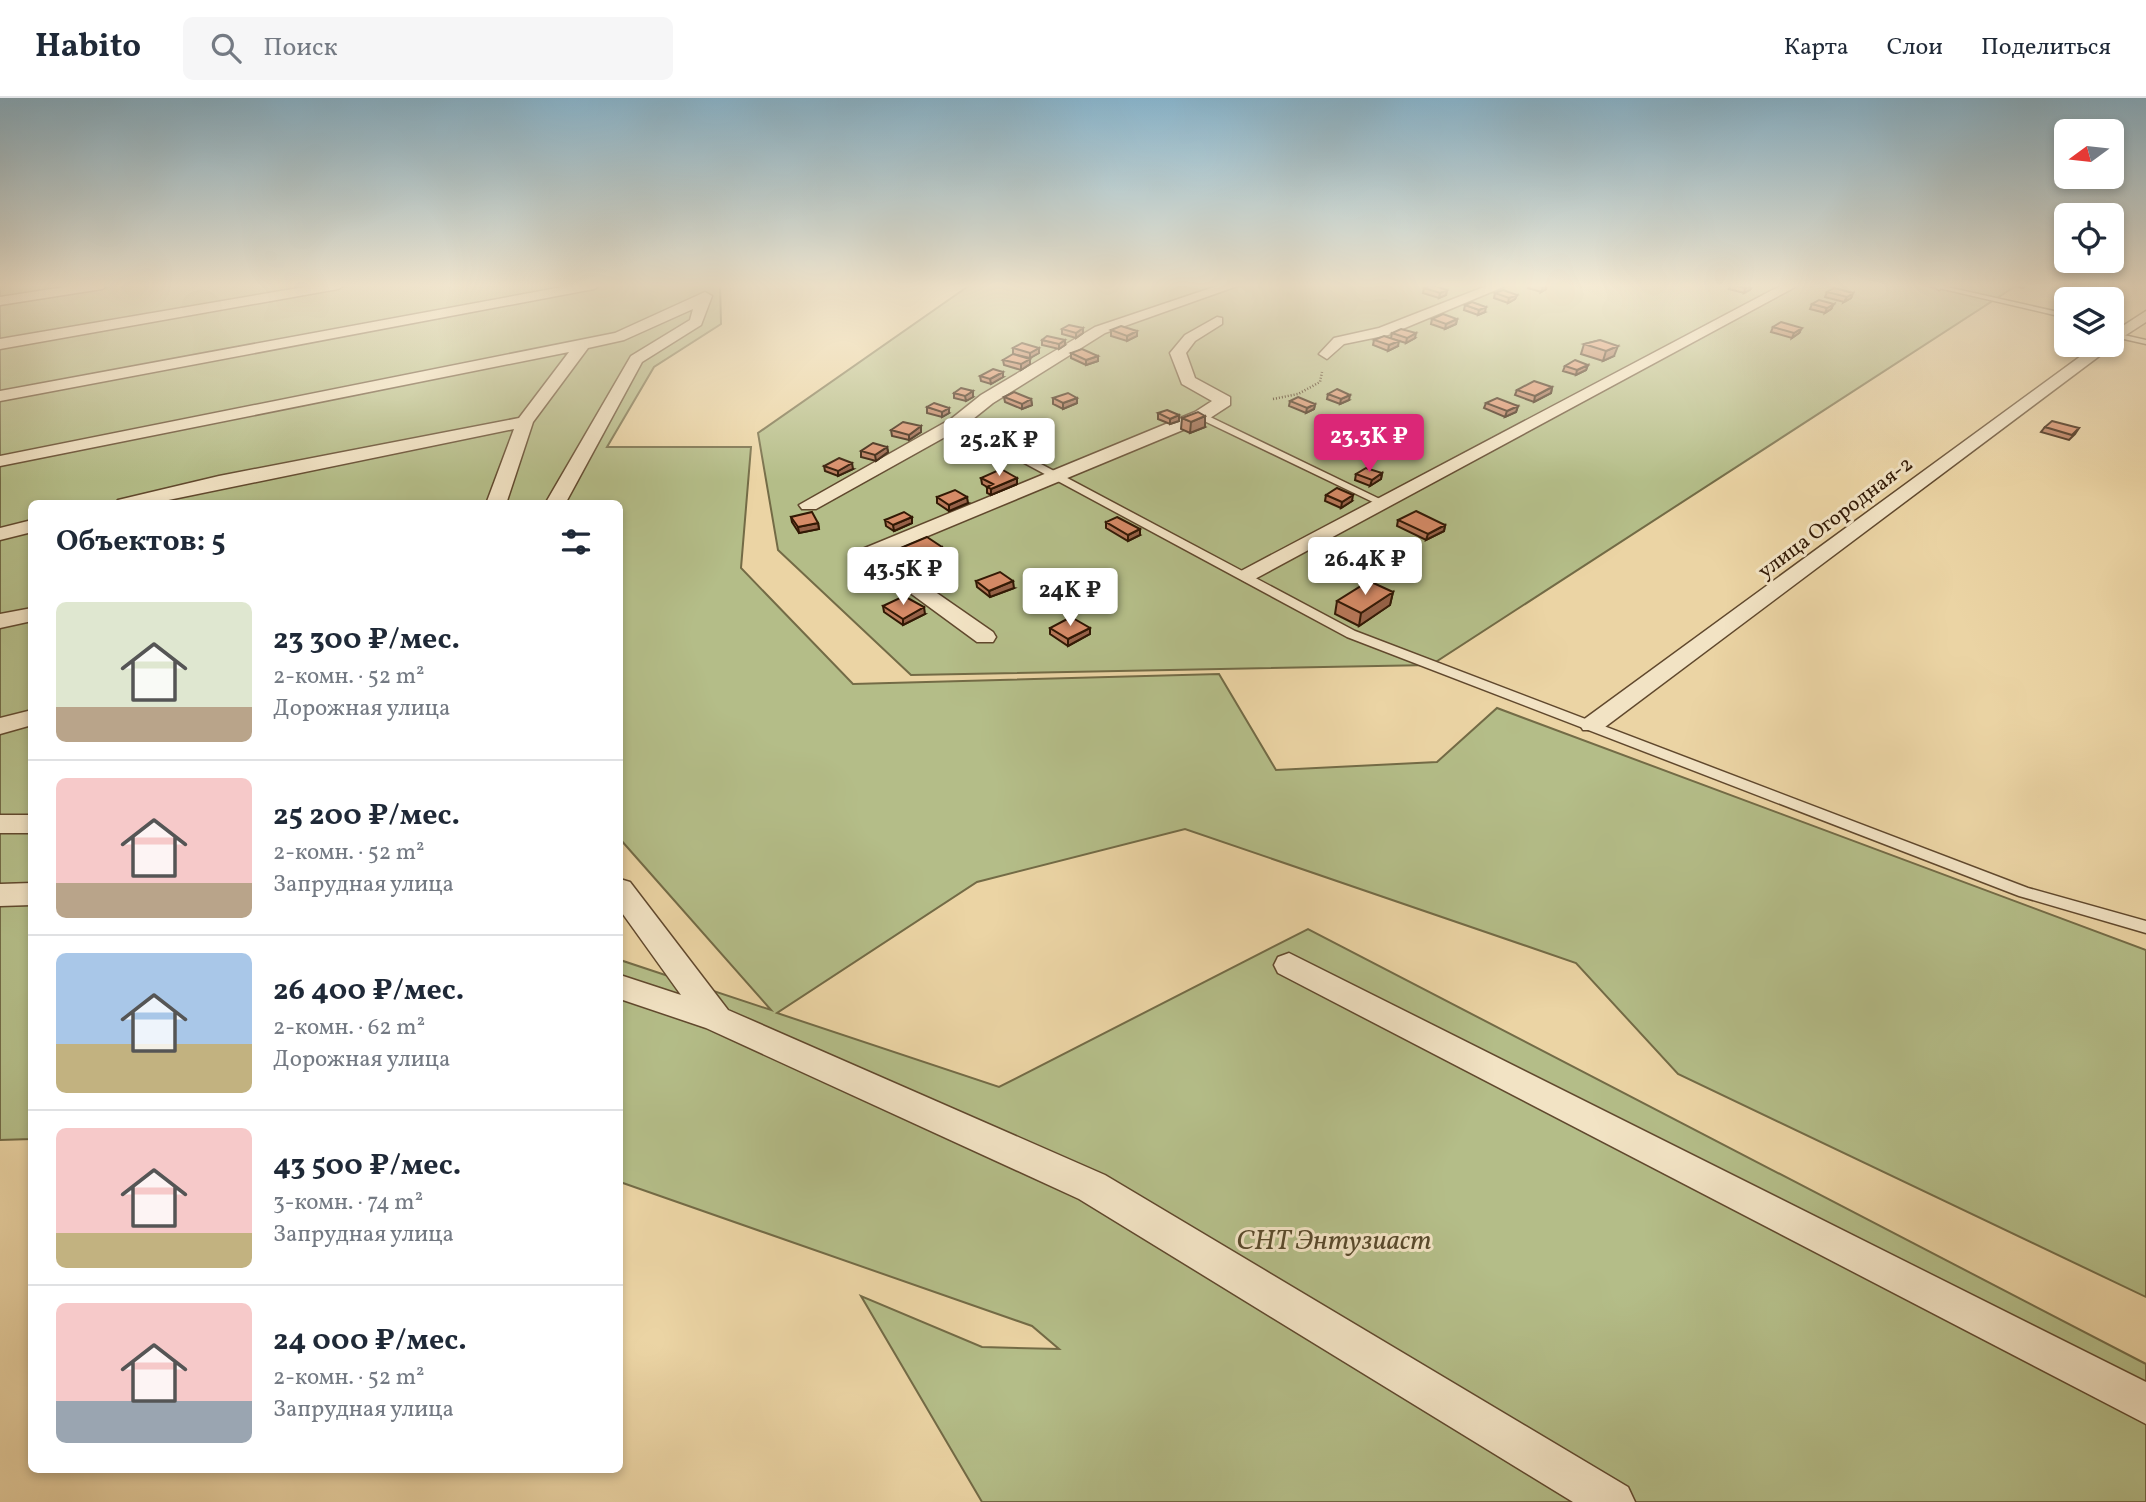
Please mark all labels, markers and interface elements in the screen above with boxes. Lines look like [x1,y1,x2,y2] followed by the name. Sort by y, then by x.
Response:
[183,17,673,80] search box
[35,25,141,71] text: Habito
[207,29,245,67] icon: search
[263,30,338,66] text: Поиск
[1784,31,1849,65] text: Карта
[1887,31,1943,65] text: Слои
[1981,31,2111,65] text: Поделиться
[2054,119,2124,189] north arrow
[2054,119,2124,357] map controls
[2054,203,2124,273] button: locate
[2054,287,2124,357] button: layers
[1304,414,1434,474] pin: 23.3K ₽
[934,418,1064,478] pin: 25.2K ₽
[1330,421,1408,453] text: 23.3K ₽
[960,425,1038,457] text: 25.2K ₽
[1752,450,1920,586] street label: улица Огородная-2
[56,521,226,563] text: Объектов: 5
[557,523,595,561] icon: filters
[1300,538,1430,597] pin: 26.4K ₽
[1324,544,1406,576] text: 26.4K ₽
[838,547,968,607] pin: 43.5K ₽
[863,554,943,586] text: 43.5K ₽
[1021,568,1119,628] pin: 24K ₽
[1039,575,1101,607] text: 24K ₽
[273,619,460,661] text: 23 300 ₽/мес.
[112,630,196,714] icon: home
[273,661,425,693] text: 2-комн. · 52 m²
[273,693,451,725] text: Дорожная улица
[273,795,460,837] text: 25 200 ₽/мес.
[112,806,196,890] icon: home
[273,837,425,869] text: 2-комн. · 52 m²
[273,869,454,901] text: Запрудная улица
[273,970,464,1012] text: 26 400 ₽/мес.
[112,981,196,1065] icon: home
[273,1012,425,1044] text: 2-комн. · 62 m²
[273,1044,451,1076] text: Дорожная улица
[273,1145,461,1187] text: 43 500 ₽/мес.
[112,1156,196,1240] icon: home
[273,1187,423,1219] text: 3-комн. · 74 m²
[273,1219,454,1251] text: Запрудная улица
[1236,1222,1432,1261] park label: СНТ Энтузиаст
[273,1320,467,1362] text: 24 000 ₽/мес.
[112,1331,196,1415] icon: home
[273,1362,425,1394] text: 2-комн. · 52 m²
[273,1394,454,1426] text: Запрудная улица

